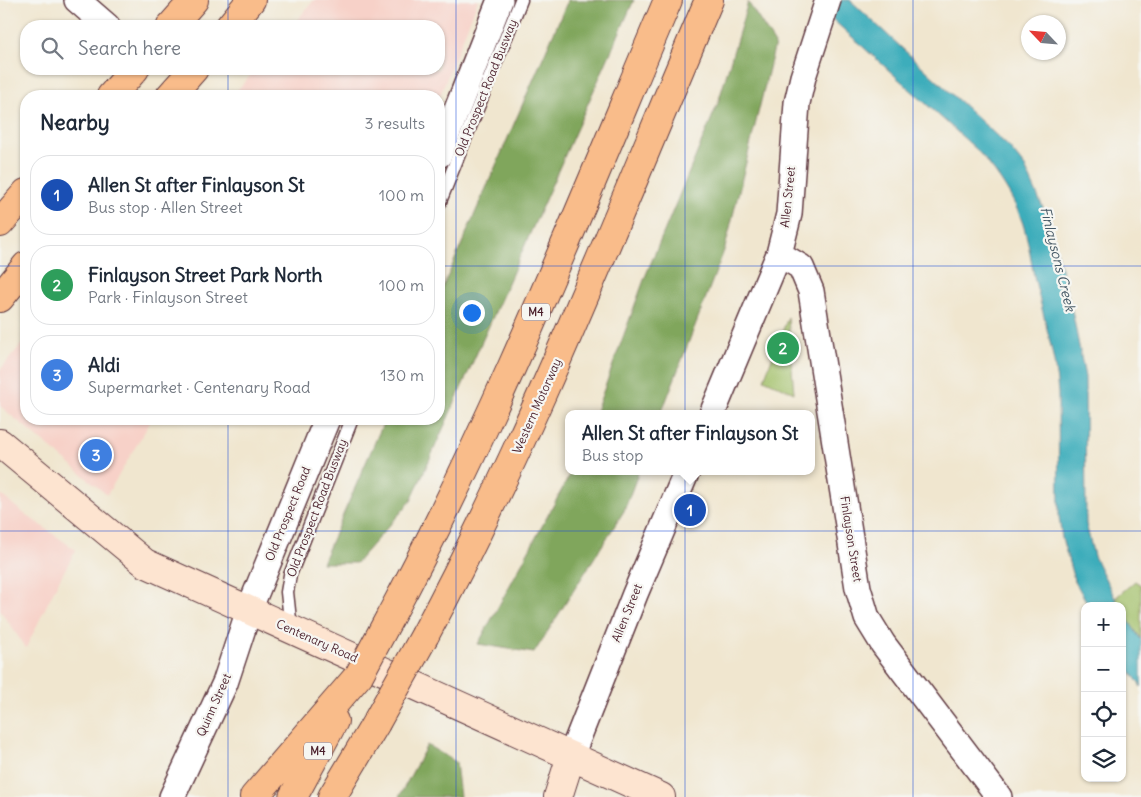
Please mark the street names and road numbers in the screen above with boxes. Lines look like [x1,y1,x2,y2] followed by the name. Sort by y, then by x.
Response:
[451,17,520,159] street label: Old Prospect Road Busway
[777,166,798,228] street label: Allen Street
[522,304,550,320] road number: M4
[509,356,564,456] street label: Western Motorway
[284,437,350,579] street label: Old Prospect Road Busway
[262,465,314,563] street label: Old Prospect Road
[837,495,866,583] street label: Finlayson Street
[608,582,645,644] street label: Allen Street
[274,616,360,665] street label: Centenary Road
[193,671,234,739] street label: Quinn Street
[304,742,332,759] road number: M4

